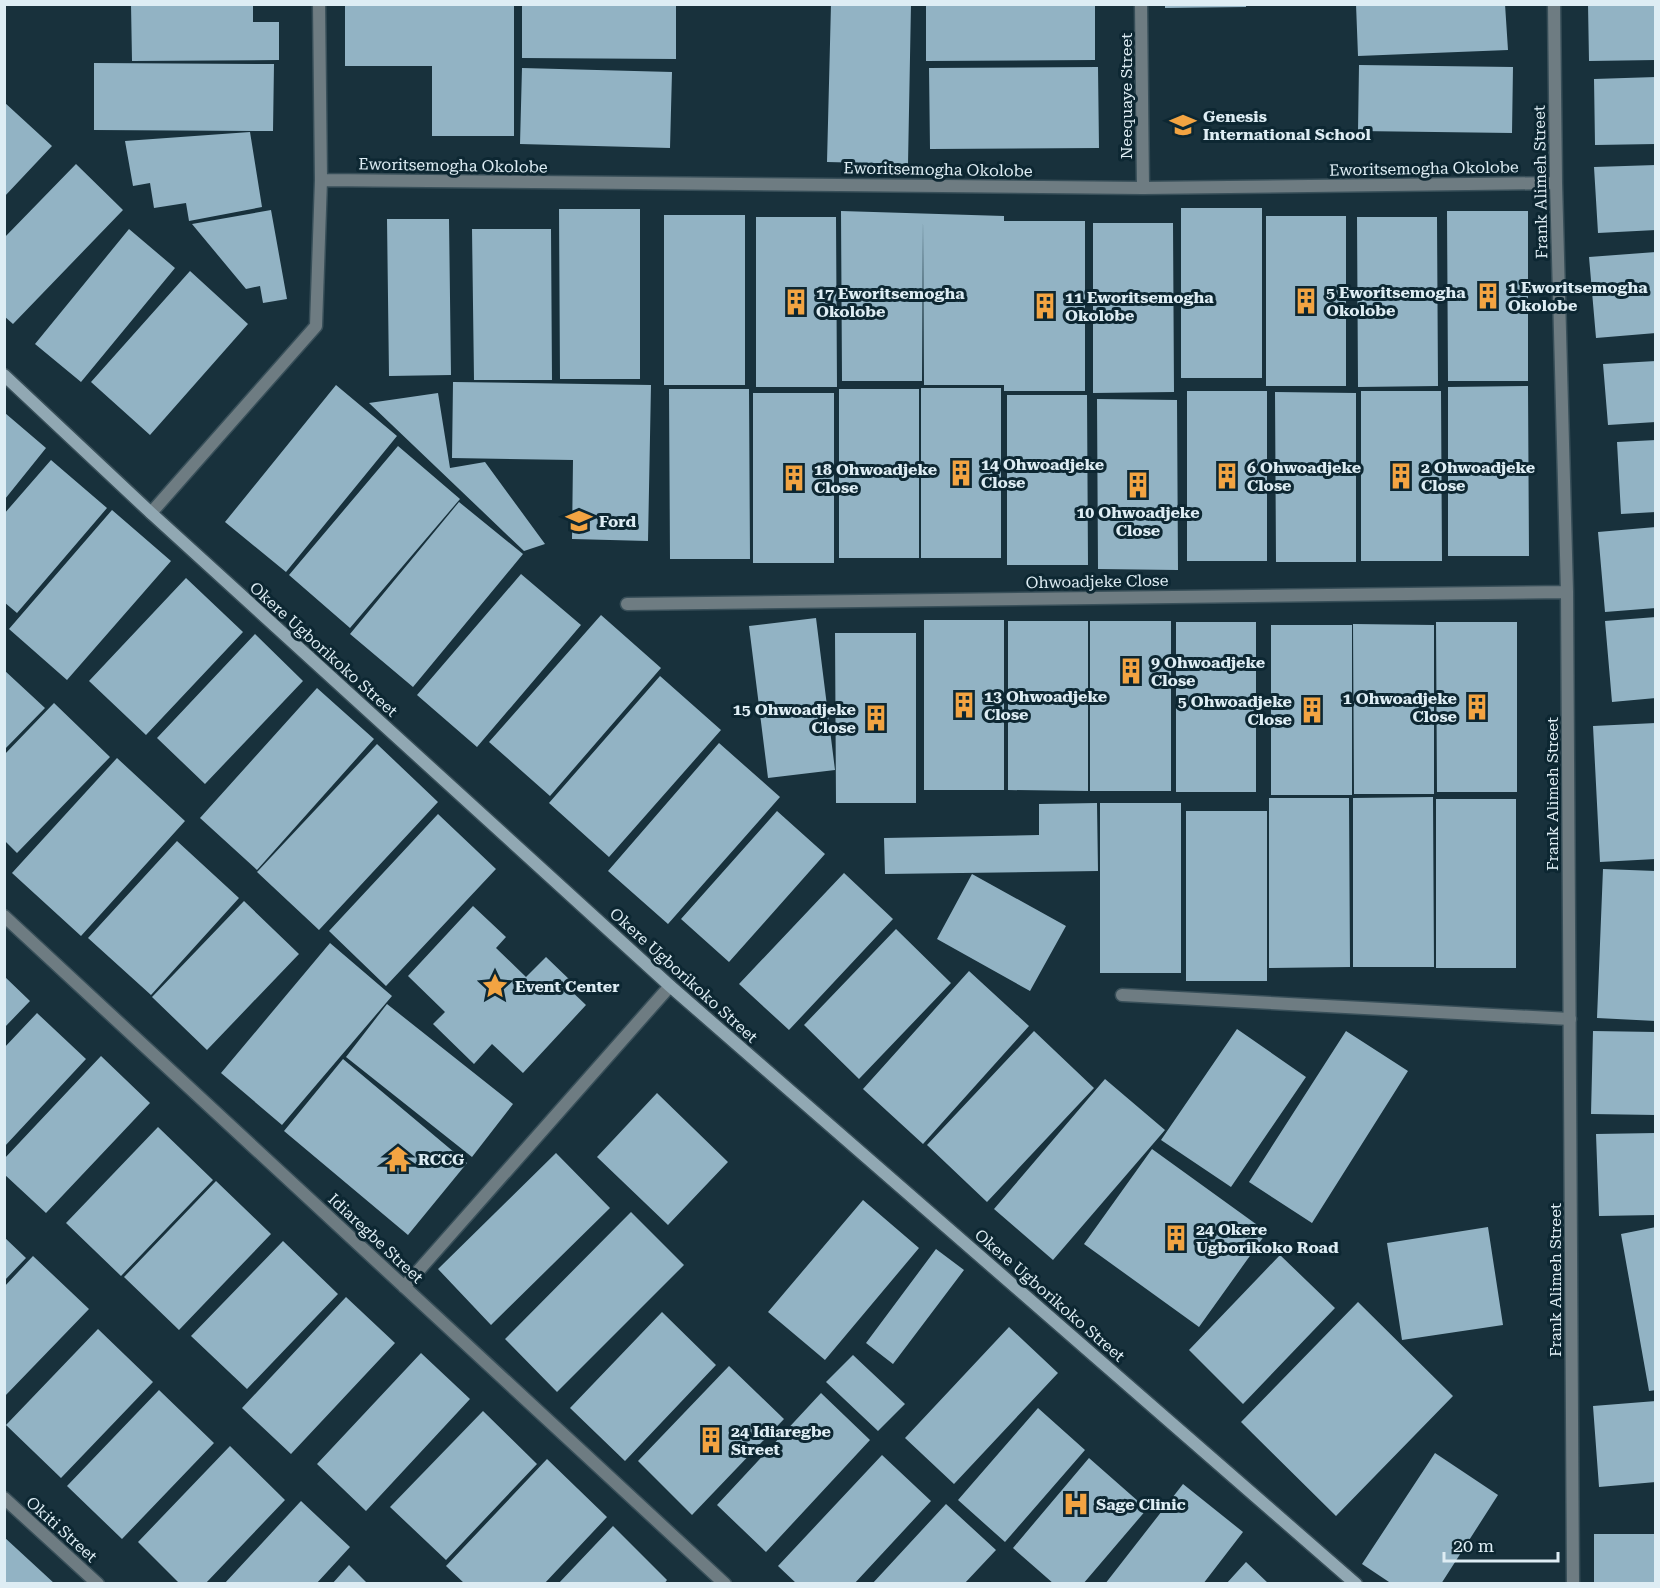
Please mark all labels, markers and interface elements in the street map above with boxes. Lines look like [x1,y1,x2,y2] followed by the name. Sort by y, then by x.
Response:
[1117,33,1136,159] street label: Neequaye Street
[1530,105,1551,259] street label: Frank Alimeh Street
[1203,107,1372,144] place label: Genesis International School
[1168,110,1198,140] school or university icon: Genesis International School
[358,154,548,177] street label: Eworitsemogha Okolobe
[1329,157,1519,180] street label: Eworitsemogha Okolobe
[843,158,1033,181] street label: Eworitsemogha Okolobe
[1508,278,1648,315] place label: 1 Eworitsemogha Okolobe
[1473,281,1503,311] building icon: 1 Eworitsemogha Okolobe
[1326,283,1466,320] place label: 5 Eworitsemogha Okolobe
[816,284,965,321] place label: 17 Eworitsemogha Okolobe
[1291,286,1321,316] building icon: 5 Eworitsemogha Okolobe
[781,287,811,317] building icon: 17 Eworitsemogha Okolobe
[1065,288,1214,325] place label: 11 Eworitsemogha Okolobe
[1030,291,1060,321] building icon: 11 Eworitsemogha Okolobe
[981,455,1104,492] place label: 14 Ohwoadjeke Close
[946,458,976,488] building icon: 14 Ohwoadjeke Close
[1247,458,1361,495] place label: 6 Ohwoadjeke Close
[1421,458,1535,495] place label: 2 Ohwoadjeke Close
[814,460,937,497] place label: 18 Ohwoadjeke Close
[1212,461,1242,491] building icon: 6 Ohwoadjeke Close
[1386,461,1416,491] building icon: 2 Ohwoadjeke Close
[779,463,809,493] building icon: 18 Ohwoadjeke Close
[1123,470,1153,500] building icon: 10 Ohwoadjeke Close
[1076,503,1200,540] place label: 10 Ohwoadjeke Close
[564,506,594,536] school or university icon: Ford
[599,512,637,531] place label: Ford
[1026,571,1169,592] street label: Ohwoadjeke Close
[246,578,402,721] street label: Okere Ugborikoko Street
[1151,653,1265,690] place label: 9 Ohwoadjeke Close
[1116,656,1146,686] building icon: 9 Ohwoadjeke Close
[984,687,1107,724] place label: 13 Ohwoadjeke Close
[1343,689,1457,726] place label: 1 Ohwoadjeke Close
[949,690,979,720] building icon: 13 Ohwoadjeke Close
[1178,692,1292,729] place label: 5 Ohwoadjeke Close
[1462,692,1492,722] building icon: 1 Ohwoadjeke Close
[1297,695,1327,725] building icon: 5 Ohwoadjeke Close
[733,700,856,737] place label: 15 Ohwoadjeke Close
[861,703,891,733] building icon: 15 Ohwoadjeke Close
[1543,717,1562,871] street label: Frank Alimeh Street
[606,904,762,1047] street label: Okere Ugborikoko Street
[480,971,510,1001] place icon: Event Center
[515,977,620,996] place label: Event Center
[383,1144,413,1174] temple icon: RCCG
[418,1150,465,1169] place label: RCCG
[324,1189,427,1287] street label: Idiaregbe Street
[1546,1203,1565,1357] street label: Frank Alimeh Street
[1196,1220,1339,1257] place label: 24 Okere Ugborikoko Road
[1161,1223,1191,1253] building icon: 24 Okere Ugborikoko Road
[971,1225,1129,1366] street label: Okere Ugborikoko Street
[731,1422,831,1459] place label: 24 Idiaregbe Street
[696,1425,726,1455] building icon: 24 Idiaregbe Street
[1061,1489,1091,1519] hospital icon: Sage Clinic
[22,1493,101,1566] street label: Okiti Street
[1096,1495,1186,1514] place label: Sage Clinic
[1444,1525,1558,1563] scale bar
[1453,1535,1494,1556] text: 20 m

